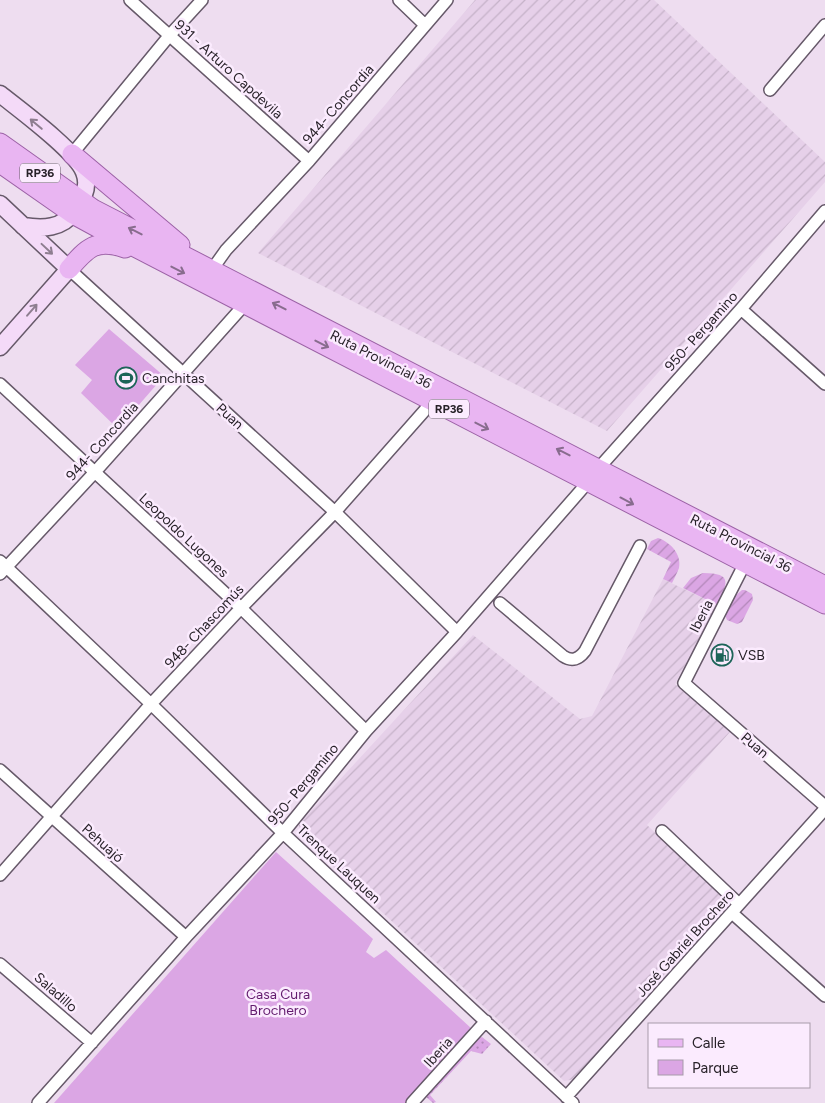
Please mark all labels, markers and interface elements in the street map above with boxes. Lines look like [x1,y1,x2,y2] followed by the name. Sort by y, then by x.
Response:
[171,16,286,122] street label: 931 - Arturo Capdevila
[299,61,377,148] street label: 944- Concordia
[30,119,43,130] one-way arrow
[20,164,60,182] road number: RP36
[128,226,143,235] one-way arrow
[41,243,54,255] one-way arrow
[170,265,185,275] one-way arrow
[661,288,741,375] street label: 950- Pergamino
[272,301,287,310] one-way arrow
[26,304,38,317] one-way arrow
[327,327,434,392] street label: Ruta Provincial 36
[314,340,329,349] one-way arrow
[114,366,138,390] sports icon: Canchitas
[142,370,205,387] place label: Canchitas
[63,399,142,484] street label: 944- Concordia
[429,399,469,418] road number: RP36
[213,400,247,433] street label: Puan
[475,421,490,431] one-way arrow
[556,447,571,457] one-way arrow
[136,490,232,581] street label: Leopoldo Lugones
[619,496,634,506] one-way arrow
[687,511,794,576] street label: Ruta Provincial 36
[161,581,247,672] street label: 948- Chascomús
[686,597,717,636] street label: Iberia
[710,643,734,667] fuel station icon: VSB
[738,647,765,664] place label: VSB
[737,729,772,762] street label: Puan
[264,740,342,828] street label: 950- Pergamino
[78,820,127,867] street label: Pehuajó
[293,821,384,907] street label: Trenque Lauquen
[633,886,738,1000] street label: José Gabriel Brochero
[31,969,81,1016] street label: Saladillo
[246,986,310,1019] park label: Casa Cura Brochero
[648,1023,810,1088] legend
[420,1034,456,1071] street label: Iberia
[692,1034,725,1052] text: Calle
[692,1059,739,1077] text: Parque

